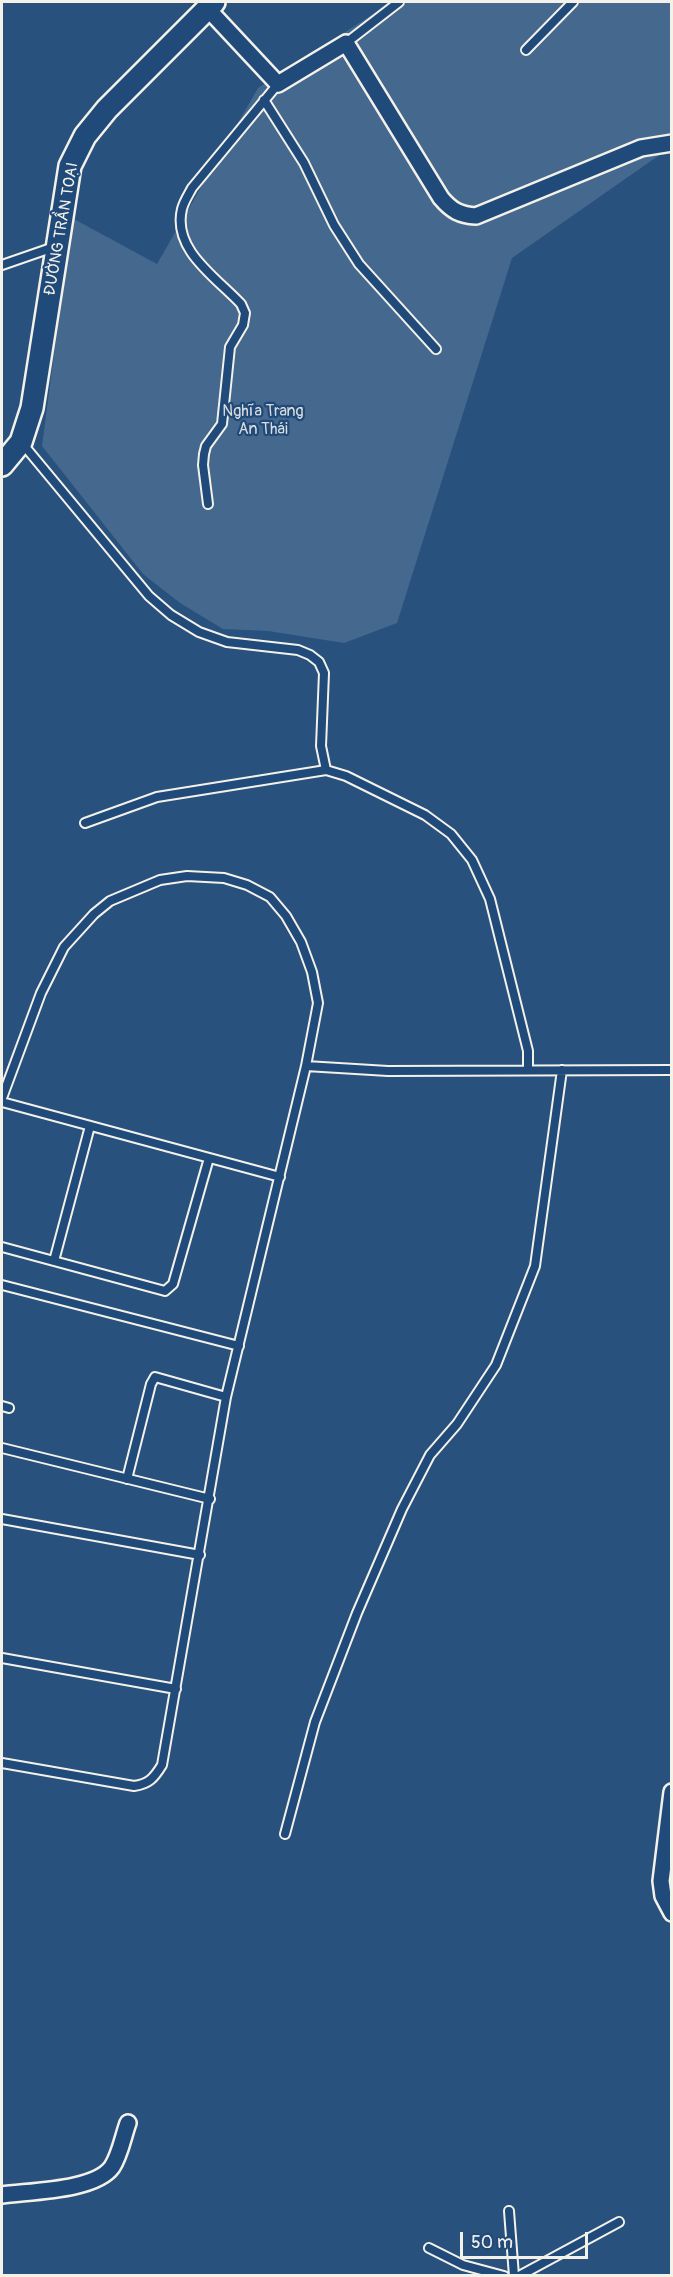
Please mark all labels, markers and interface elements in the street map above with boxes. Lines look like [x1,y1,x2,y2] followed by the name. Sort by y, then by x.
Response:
[41,161,83,297] street label: ĐƯỜNG TRẦN TOẠI
[222,402,304,440] park label: Nghĩa Trang An Thái
[463,2220,590,2258] scale bar
[471,2231,513,2254] text: 50 m

